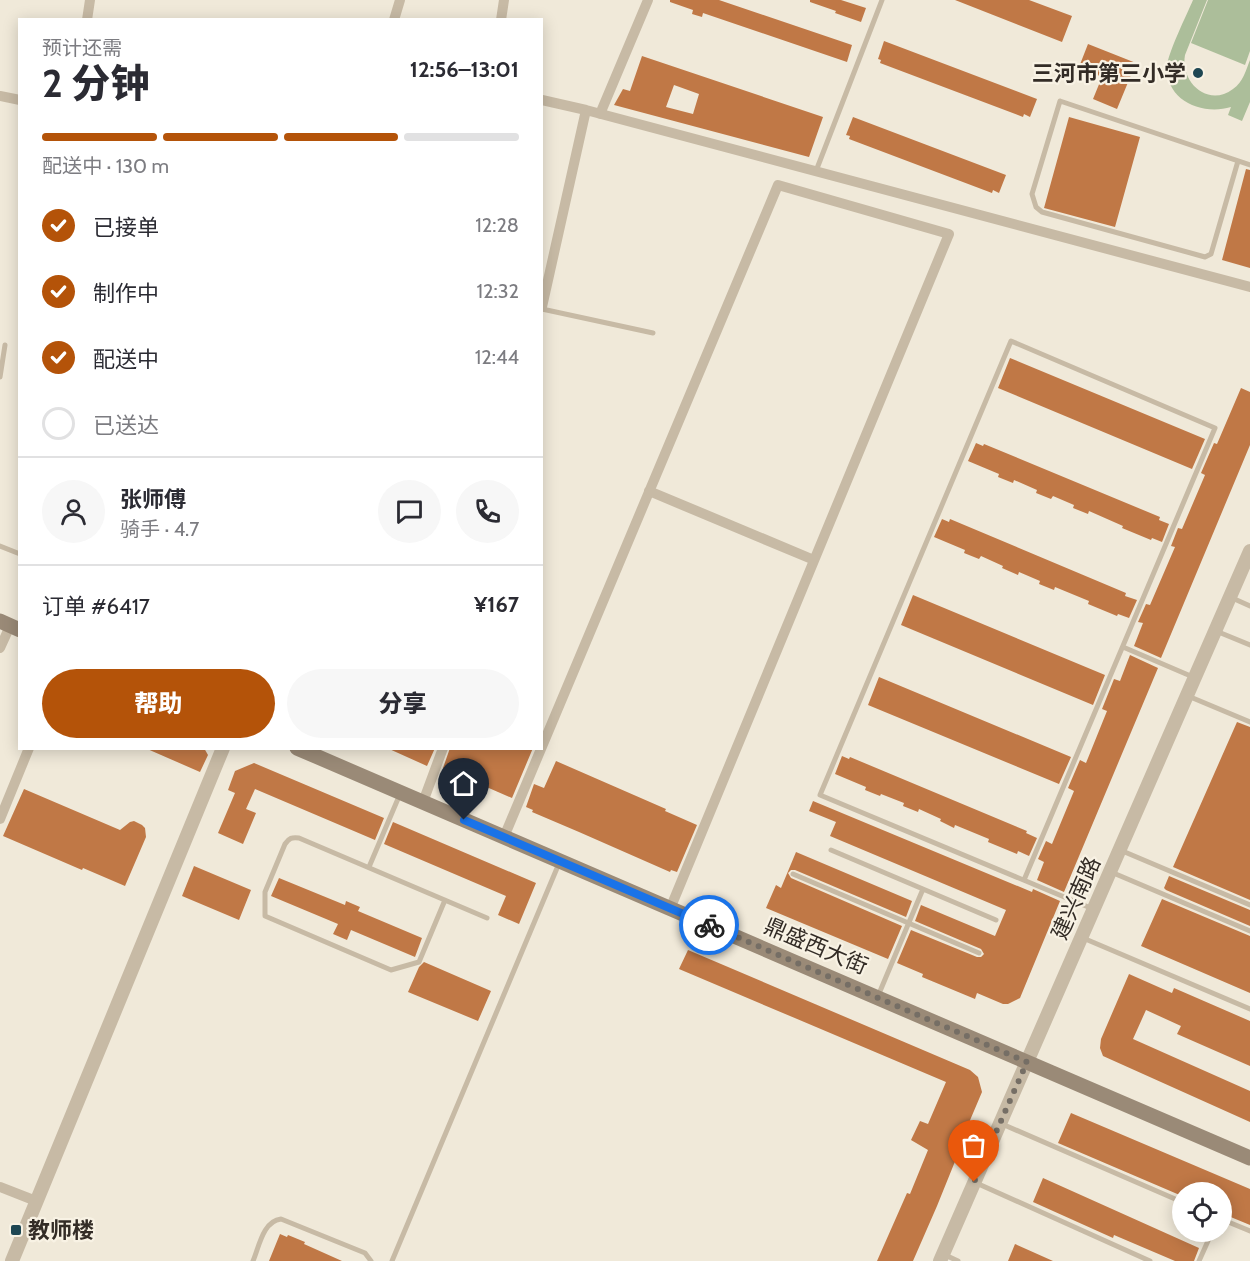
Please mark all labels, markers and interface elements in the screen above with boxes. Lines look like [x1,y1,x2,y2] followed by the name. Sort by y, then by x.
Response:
[42,36,122,60] text: 预计还需
[410,56,519,83] text: 12:56–13:01
[42,59,149,107] text: 2 分钟
[1032,60,1186,87] place label: 三河市第三小学
[1191,66,1205,80] marker: 三河市第三小学
[42,154,169,178] text: 配送中 · 130 m
[42,209,75,242] icon: check
[475,213,519,237] text: 12:28
[93,214,159,241] text: 已接单
[42,275,75,308] icon: check
[477,279,519,303] text: 12:32
[93,280,159,307] text: 制作中
[42,341,75,374] icon: check
[475,345,519,369] text: 12:44
[93,346,159,373] text: 配送中
[93,412,159,439] text: 已送达
[42,480,105,543] button: person
[378,480,441,543] button: chat
[456,480,519,543] button: phone
[120,486,186,513] text: 张师傅
[120,517,199,541] text: 骑手 · 4.7
[474,591,519,618] text: ¥167
[42,593,150,620] text: 订单 #6417
[42,669,275,738] button: 帮助
[287,669,519,738] button: 分享
[438,758,489,820] pin
[447,767,480,800] icon: home
[1046,852,1106,944] street label: 建兴南路
[679,895,739,955] courier
[693,909,726,942] icon: bike
[760,912,872,980] street label: 鼎盛西大街
[948,1120,999,1182] pin
[957,1129,990,1162] icon: bag
[1172,1182,1232,1242] map controls
[1172,1182,1232,1242] button: locate
[28,1217,94,1244] place label: 教师楼
[9,1223,23,1237] marker: 教师楼

